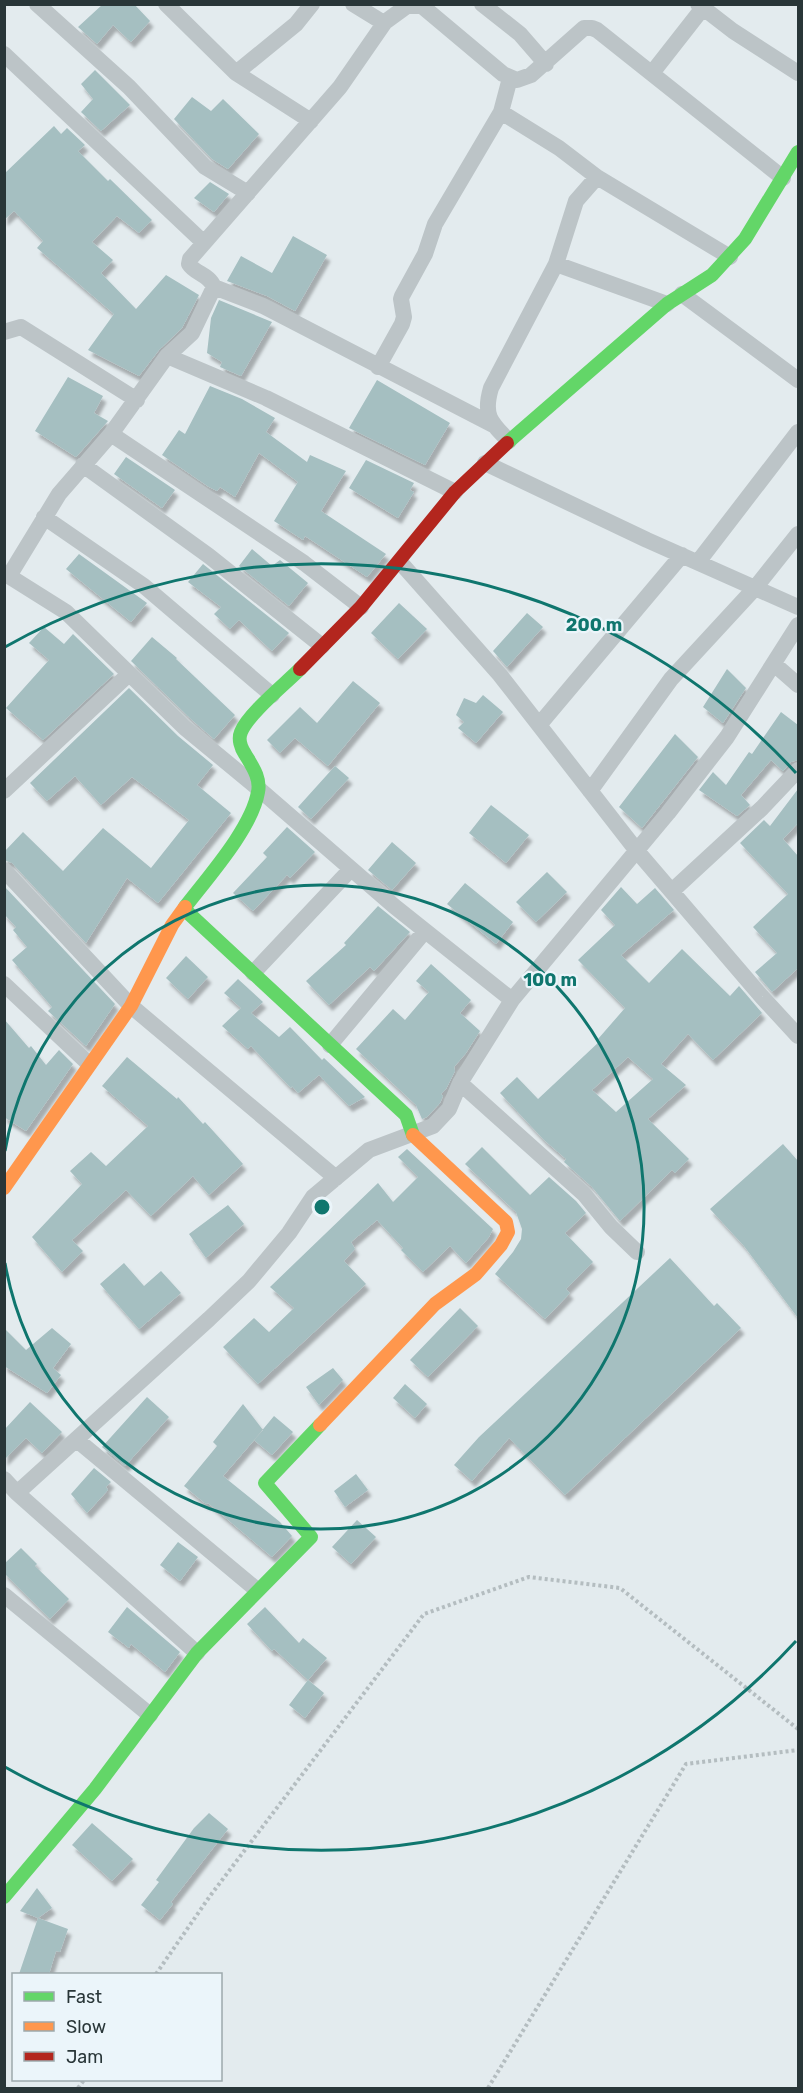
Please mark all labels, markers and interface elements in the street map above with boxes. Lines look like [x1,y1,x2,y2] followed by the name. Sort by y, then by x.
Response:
[566,614,622,636] text: 200 m
[523,969,577,991] text: 100 m
[312,1197,332,1217] centre of rings
[12,1973,222,2081] legend
[66,1986,102,2008] text: Fast
[66,2016,106,2038] text: Slow
[66,2046,103,2068] text: Jam

